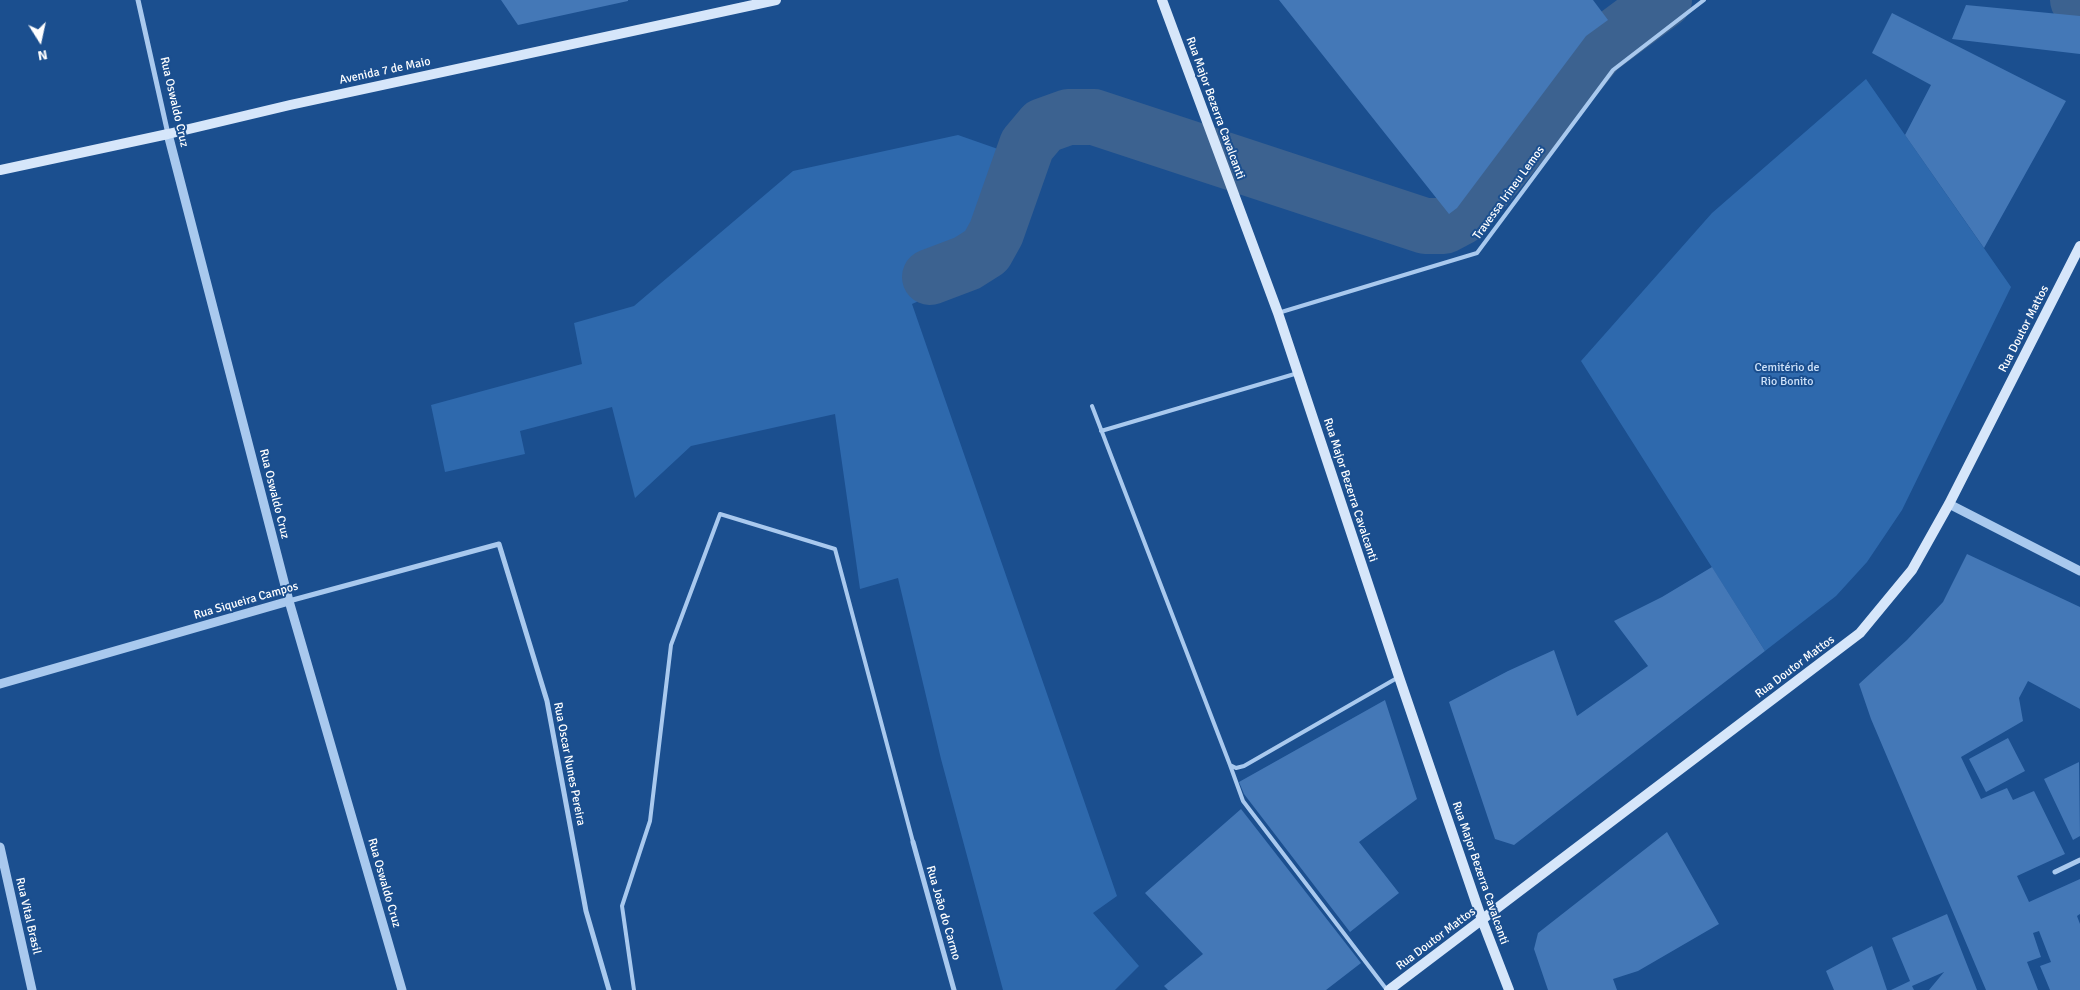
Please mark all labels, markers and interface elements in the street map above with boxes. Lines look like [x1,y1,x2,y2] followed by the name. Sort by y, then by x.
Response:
[15,15,65,65] north arrow
[1183,35,1247,181] street label: Rua Major Bezerra Cavalcanti
[36,46,49,64] text: N
[338,54,432,88] street label: Avenida 7 de Maio
[157,55,191,149] street label: Rua Oswaldo Cruz
[1470,143,1548,243] street label: Travessa Irineu Lemos
[1996,283,2052,375] street label: Rua Doutor Mattos
[1754,361,1820,389] park label: Cemitério de Rio Bonito
[1320,416,1380,564] street label: Rua Major Bezerra Cavalcanti
[256,447,292,541] street label: Rua Oswaldo Cruz
[192,579,300,623] street label: Rua Siqueira Campos
[1752,632,1838,702] street label: Rua Doutor Mattos
[550,701,588,827] street label: Rua Oscar Nunes Pereira
[1449,800,1511,946] street label: Rua Major Bezerra Cavalcanti
[364,837,404,929] street label: Rua Oswaldo Cruz
[923,864,963,962] street label: Rua João do Carmo
[12,876,44,956] street label: Rua Vital Brasil
[1393,904,1479,974] street label: Rua Doutor Mattos

